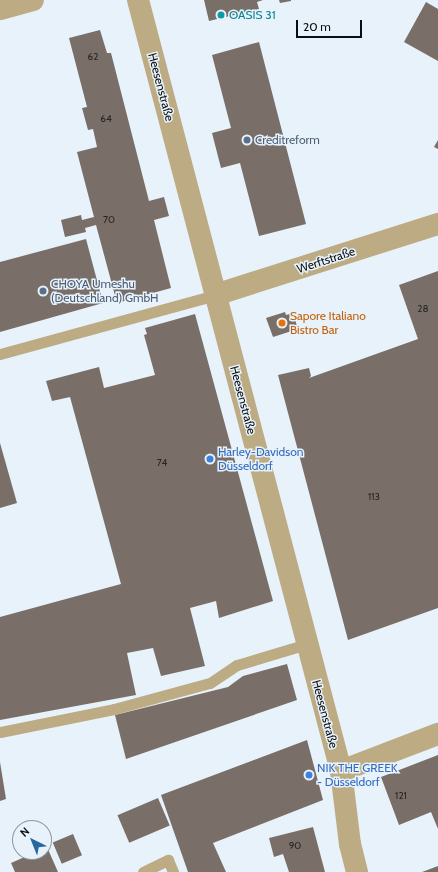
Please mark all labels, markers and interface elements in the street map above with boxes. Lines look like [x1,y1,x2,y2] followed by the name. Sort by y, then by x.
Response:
[229,8,276,22] place label: OASIS 31
[216,10,226,20] marker: OASIS 31
[298,12,364,38] scale bar
[303,19,331,34] text: 20 m
[88,51,98,63] house number: 62
[145,51,177,123] street label: Heesenstraße
[100,113,112,125] house number: 64
[255,133,320,147] place label: Creditreform
[242,135,252,145] marker: Creditreform
[103,214,115,226] house number: 70
[295,244,357,276] street label: Werftstraße
[51,277,158,305] place label: CHOYA Umeshu (Deutschland) GmbH
[38,286,48,296] marker: CHOYA Umeshu (Deutschland) GmbH
[417,303,429,315] house number: 28
[290,309,366,337] place label: Sapore Italiano Bistro Bar
[277,318,287,328] marker: Sapore Italiano Bistro Bar
[227,364,259,436] street label: Heesenstraße
[218,445,303,473] place label: Harley-Davidson Düsseldorf
[205,454,215,464] marker: Harley-Davidson Düsseldorf
[157,457,167,469] house number: 74
[368,491,380,503] house number: 113
[309,678,341,750] street label: Heesenstraße
[317,761,398,789] place label: NIK THE GREEK - Düsseldorf
[304,770,314,780] marker: NIK THE GREEK - Düsseldorf
[395,790,407,802] house number: 121
[12,820,52,860] north arrow
[17,824,32,840] text: N
[289,840,301,852] house number: 90

